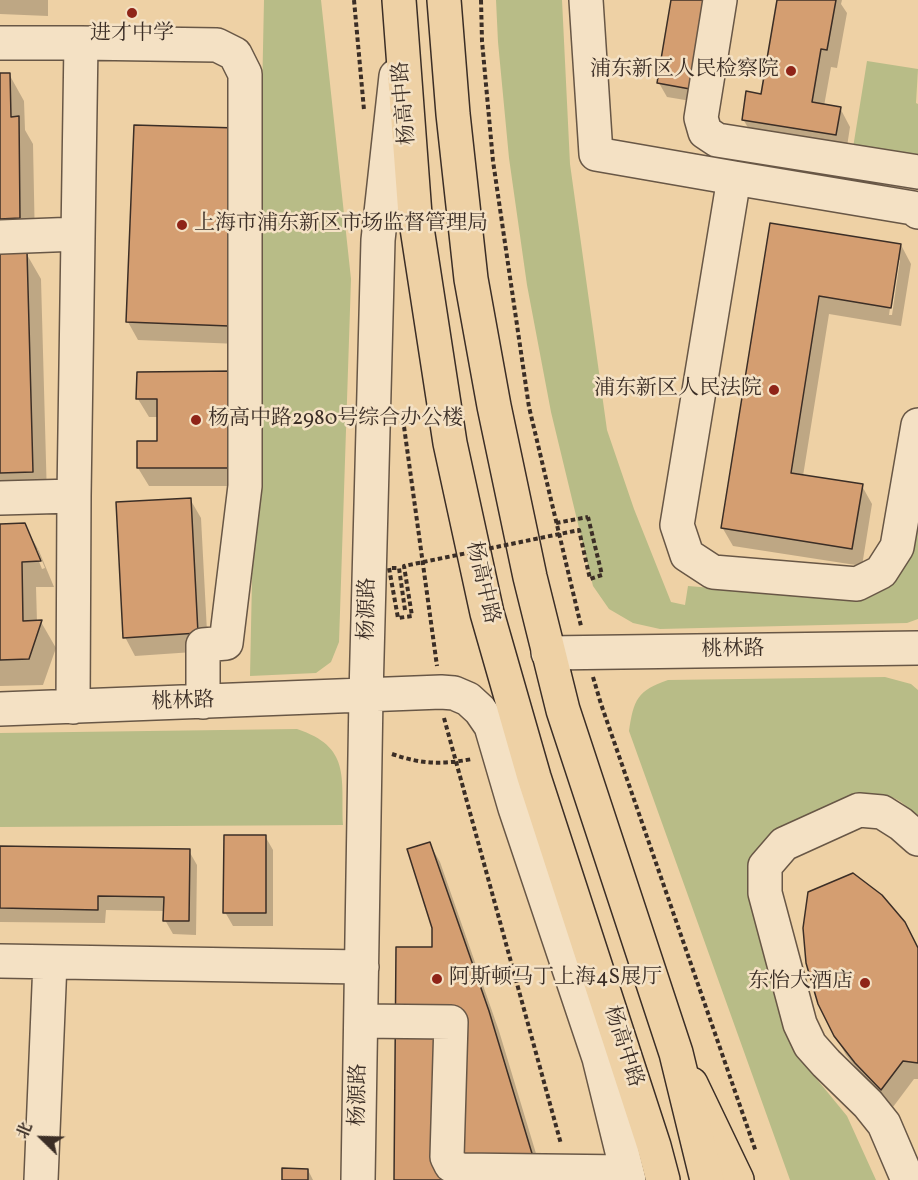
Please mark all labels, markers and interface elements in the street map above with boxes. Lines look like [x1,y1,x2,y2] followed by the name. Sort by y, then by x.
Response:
[125,6,139,20] marker: 进才中学
[90,22,174,48] place label: 进才中学
[590,58,779,84] place label: 浦东新区人民检察院
[390,60,422,146] street label: 杨高中路
[784,64,798,78] marker: 浦东新区人民检察院
[194,212,488,238] place label: 上海市浦东新区市场监督管理局
[175,218,189,232] marker: 上海市浦东新区市场监督管理局
[594,377,762,403] place label: 浦东新区人民法院
[767,383,781,397] marker: 浦东新区人民法院
[208,407,463,433] place label: 杨高中路2980号综合办公楼
[189,413,203,427] marker: 杨高中路2980号综合办公楼
[459,539,503,627] street label: 杨高中路
[356,577,382,641] street label: 杨源路
[701,638,765,664] street label: 桃林路
[151,689,215,717] street label: 桃林路
[449,966,662,992] place label: 阿斯顿马丁上海4S展厅
[748,970,853,996] place label: 东怡大酒店
[430,972,444,986] marker: 阿斯顿马丁上海4S展厅
[858,976,872,990] marker: 东怡大酒店
[597,1003,647,1091] street label: 杨高中路
[347,1063,373,1127] street label: 杨源路
[12,1108,72,1168] north arrow
[12,1119,39,1143] text: 北

